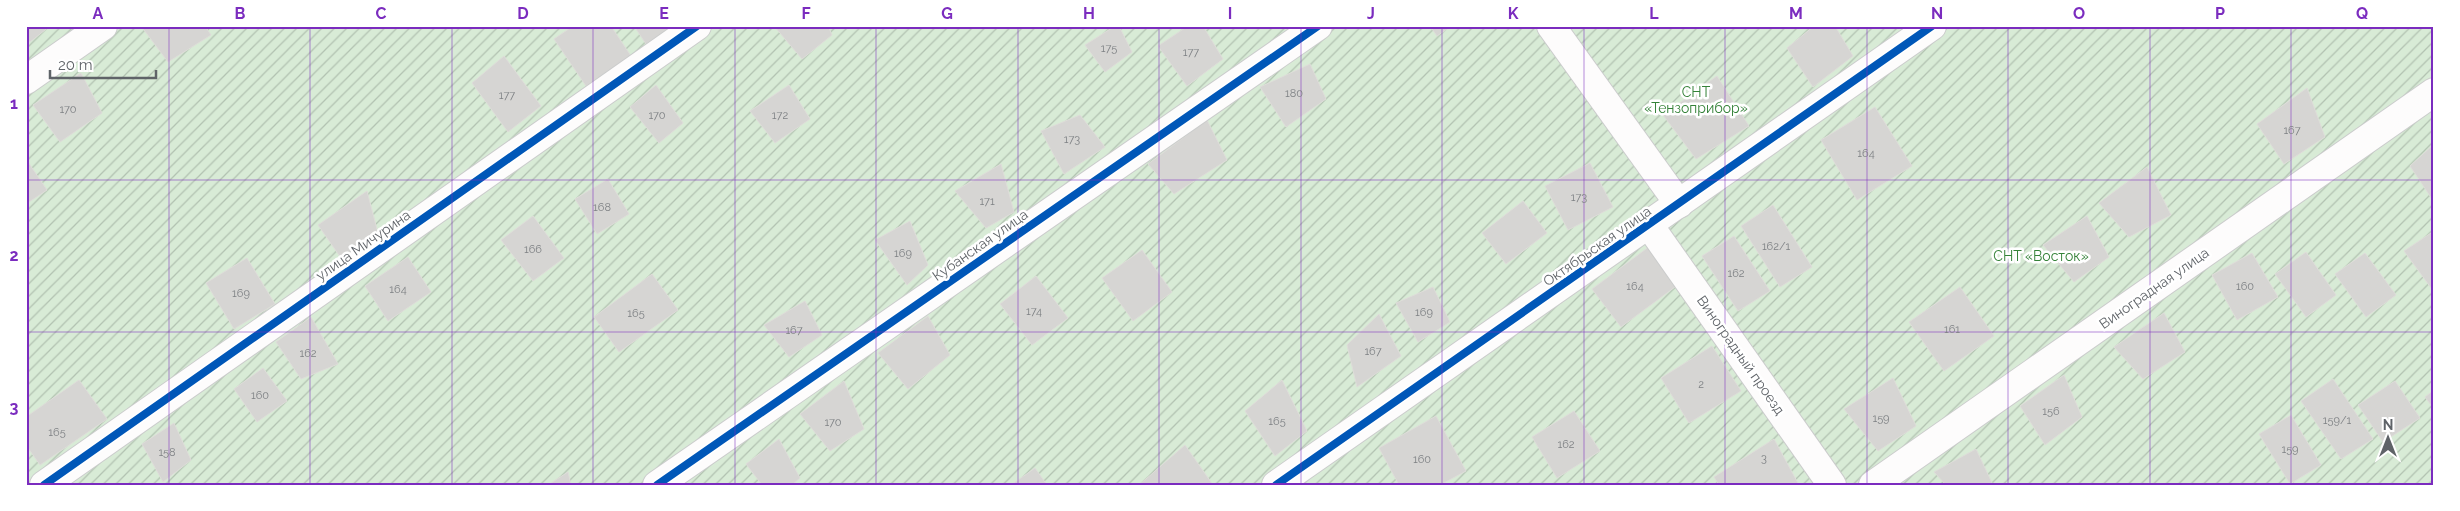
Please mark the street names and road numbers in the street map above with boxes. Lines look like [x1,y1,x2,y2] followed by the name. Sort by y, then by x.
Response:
[1540,203,1654,289] street label: Октябрьская улица
[929,206,1031,284] street label: Кубанская улица
[313,207,413,283] street label: улица Мичурина
[2096,244,2212,332] street label: Виноградная улица
[1694,292,1788,418] street label: Виноградный проезд

